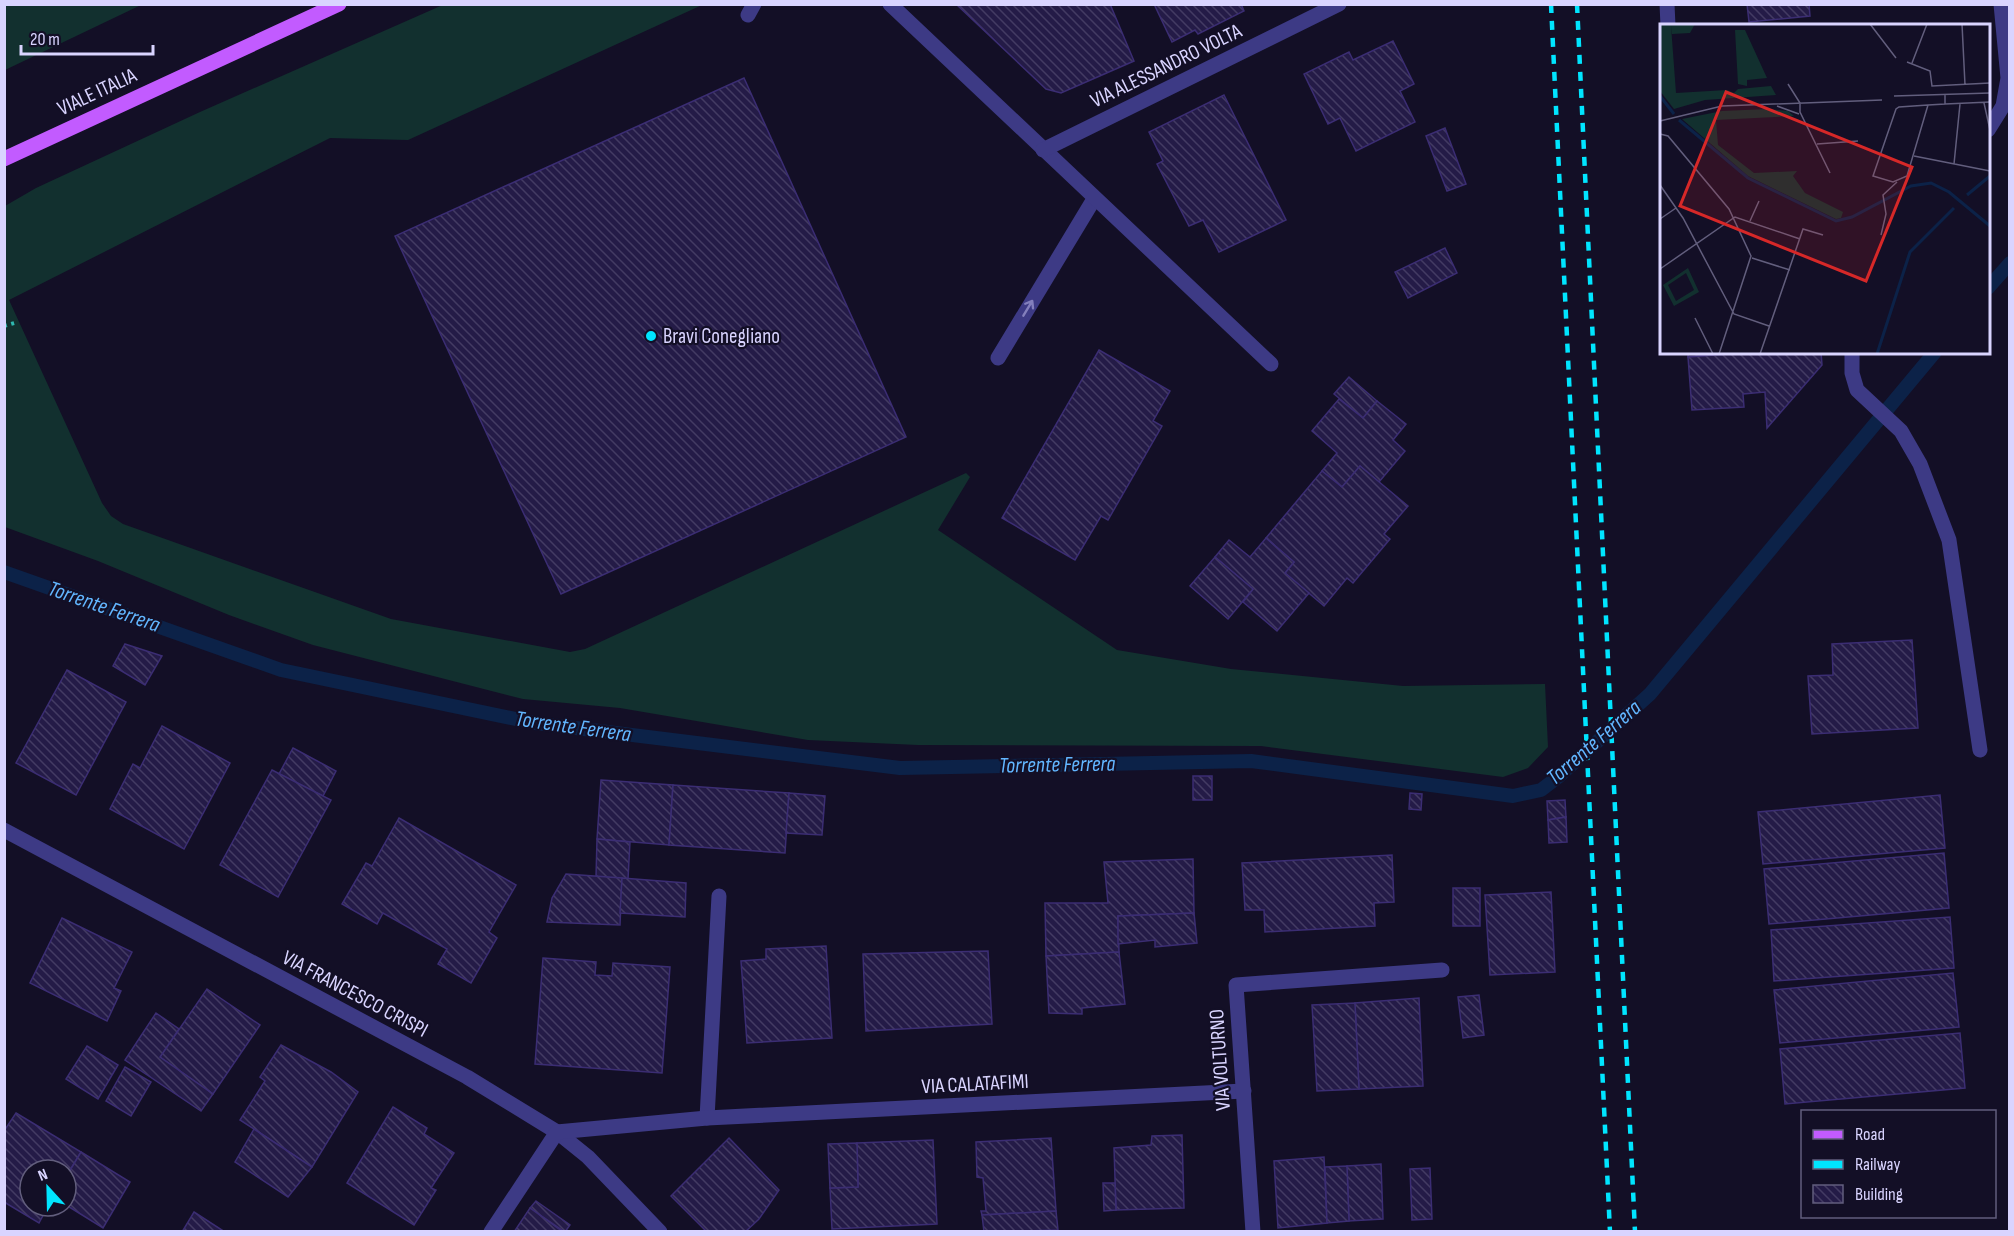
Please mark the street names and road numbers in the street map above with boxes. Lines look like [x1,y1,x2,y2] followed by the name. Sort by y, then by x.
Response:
[1086,18,1247,113] street label: VIA ALESSANDRO VOLTA
[53,62,141,121] street label: VIALE ITALIA
[278,945,432,1043] street label: VIA FRANCESCO CRISPI
[1204,1008,1236,1112] street label: VIA VOLTURNO
[921,1069,1029,1099] street label: VIA CALATAFIMI

